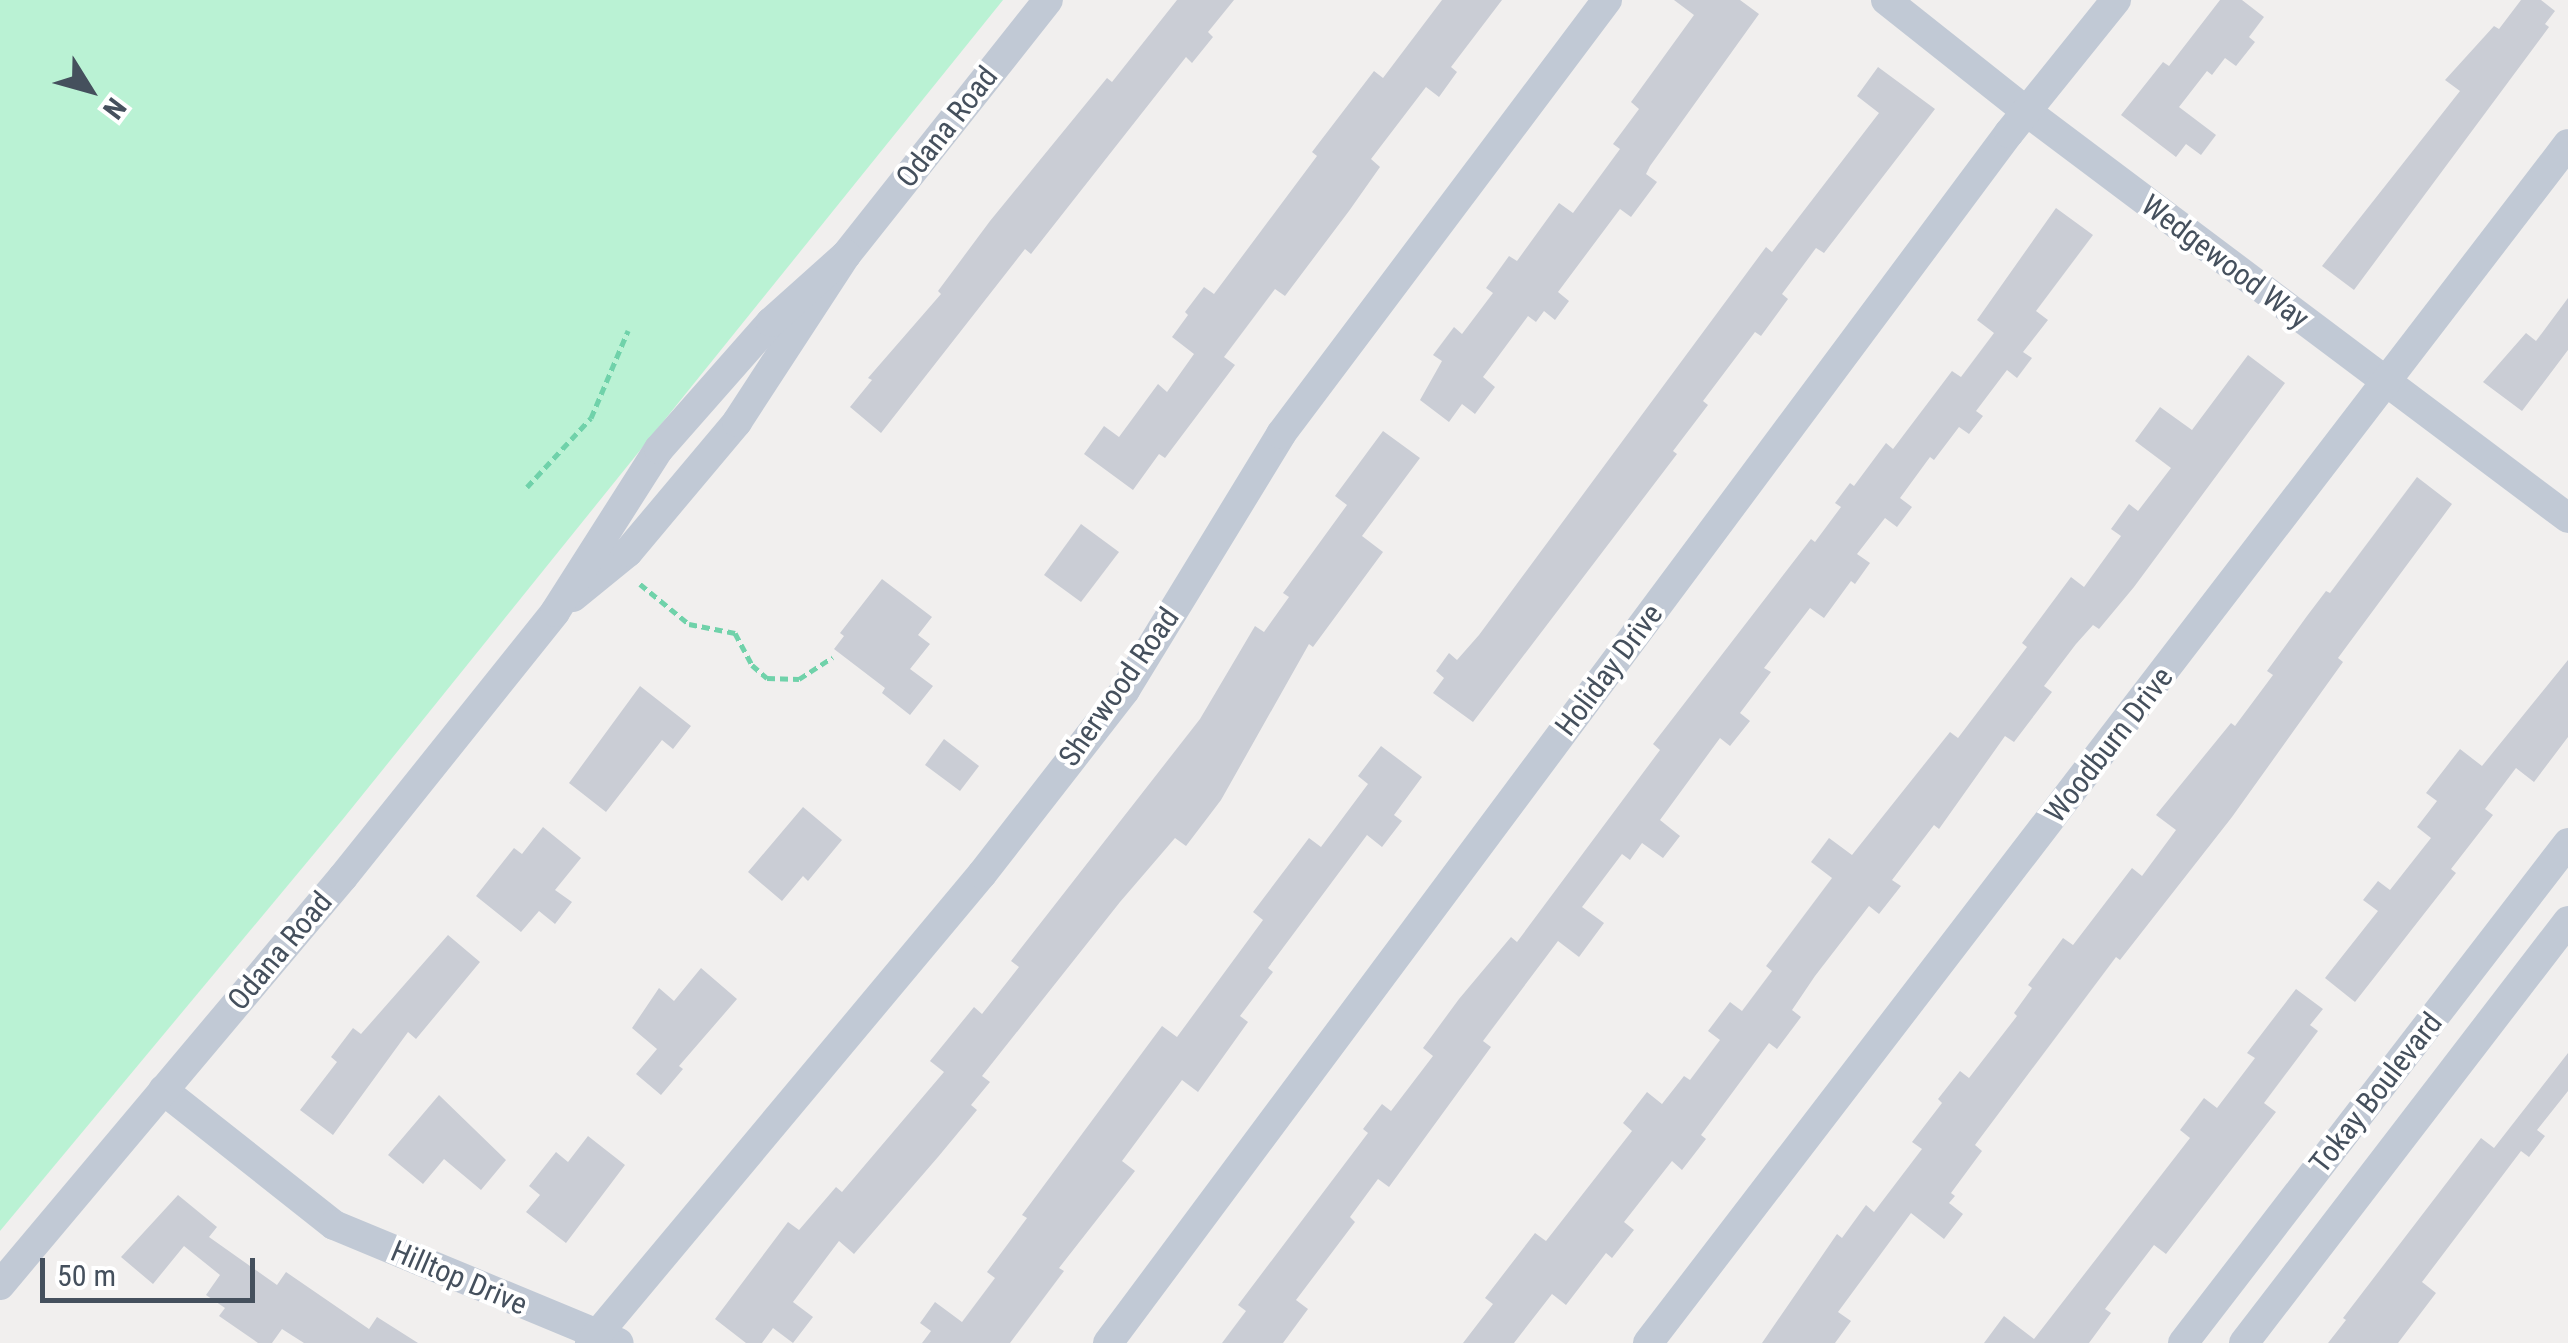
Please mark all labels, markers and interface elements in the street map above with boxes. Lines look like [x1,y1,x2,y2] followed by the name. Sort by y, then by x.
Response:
[40,40,140,140] north arrow
[889,59,1005,195] street label: Odana Road
[96,92,133,125] text: N
[2134,187,2316,337] street label: Wedgewood Way
[1548,597,1670,743] street label: Holiday Drive
[1051,601,1187,773] street label: Sherwood Road
[2037,660,2181,830] street label: Woodburn Drive
[220,885,340,1017] street label: Odana Road
[2302,1006,2450,1180] street label: Tokay Boulevard
[385,1233,533,1323] street label: Hilltop Drive
[45,1238,260,1300] scale bar
[57,1258,116,1293] text: 50 m

